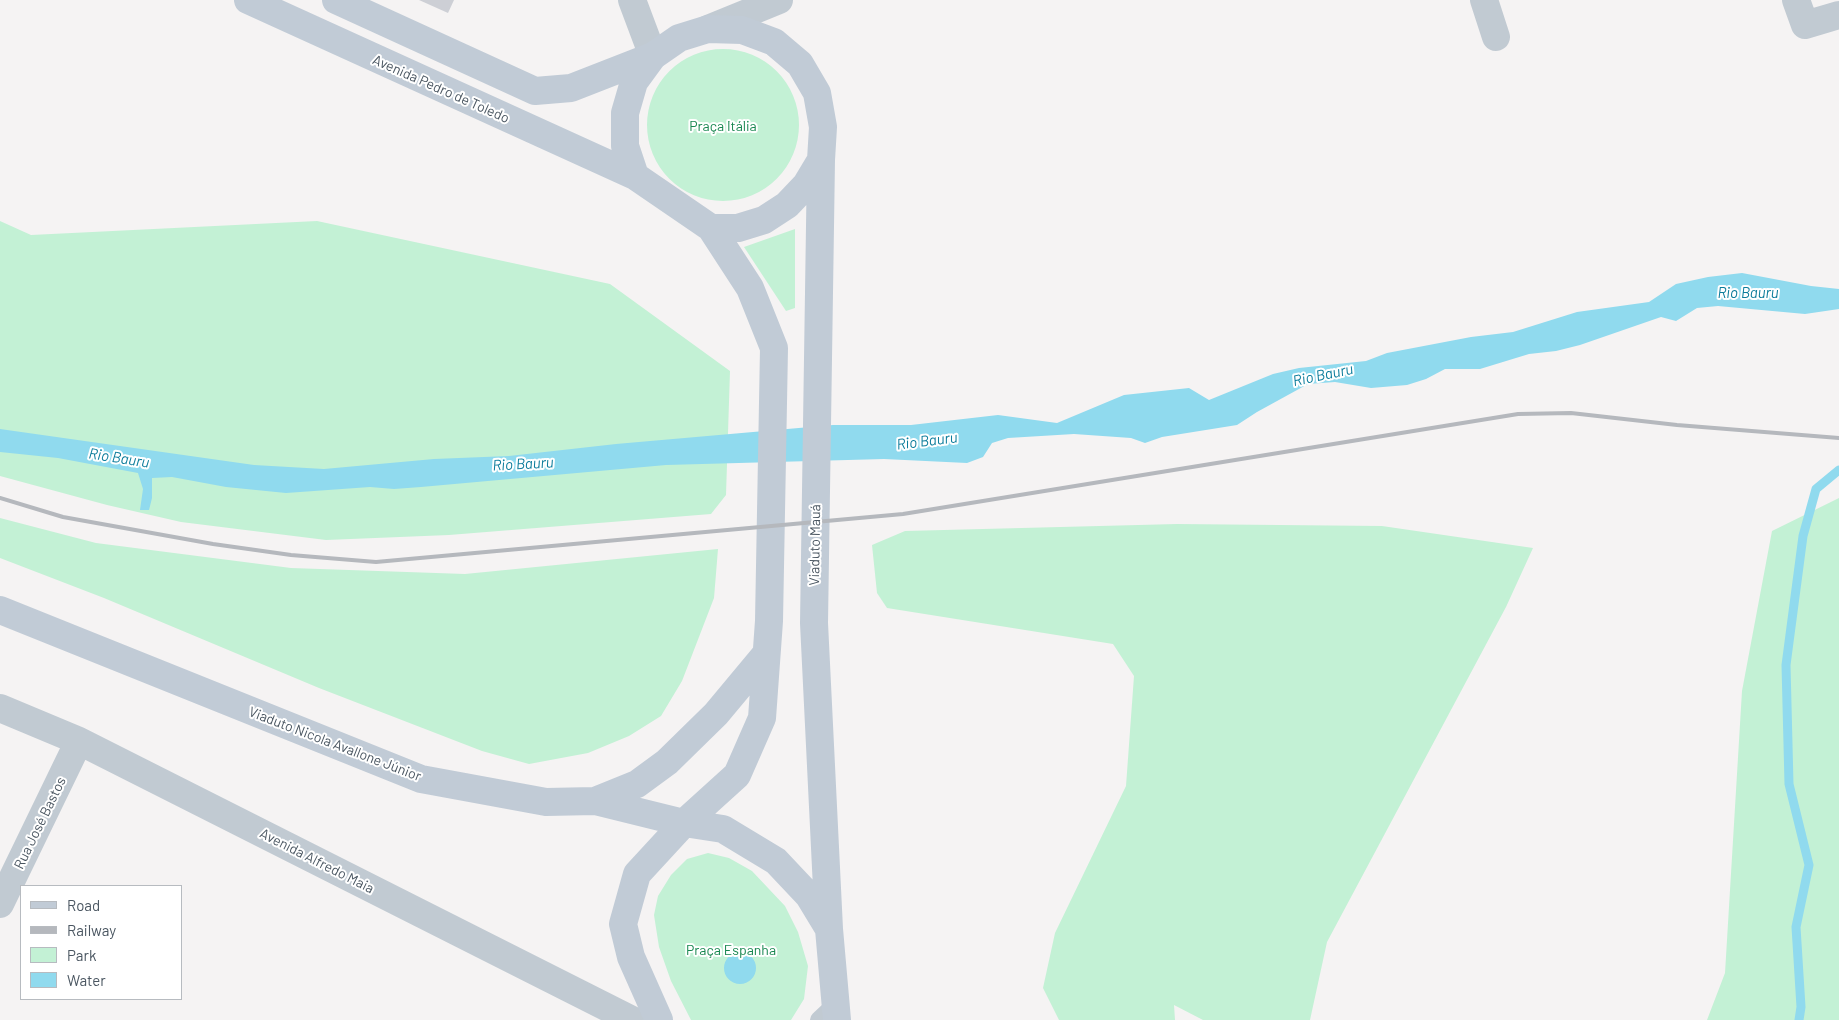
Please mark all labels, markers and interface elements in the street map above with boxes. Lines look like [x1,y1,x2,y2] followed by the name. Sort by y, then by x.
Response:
[370,51,512,127] street label: Avenida Pedro de Toledo
[689,118,757,134] park label: Praça Itália
[1717,284,1779,302] water label: Rio Bauru
[1291,360,1355,390] water label: Rio Bauru
[896,428,958,454] water label: Rio Bauru
[87,444,151,472] water label: Rio Bauru
[492,453,554,475] water label: Rio Bauru
[806,504,824,586] street label: Viaduto Mauá
[246,703,424,785] street label: Viaduto Nicola Avallone Júnior
[10,774,70,872] street label: Rua José Bastos
[257,825,377,897] street label: Avenida Alfredo Maia
[20,885,182,1000] legend
[67,896,100,914] text: Road
[67,921,116,939] text: Railway
[686,942,776,958] park label: Praça Espanha
[67,946,96,964] text: Park
[67,971,106,989] text: Water

